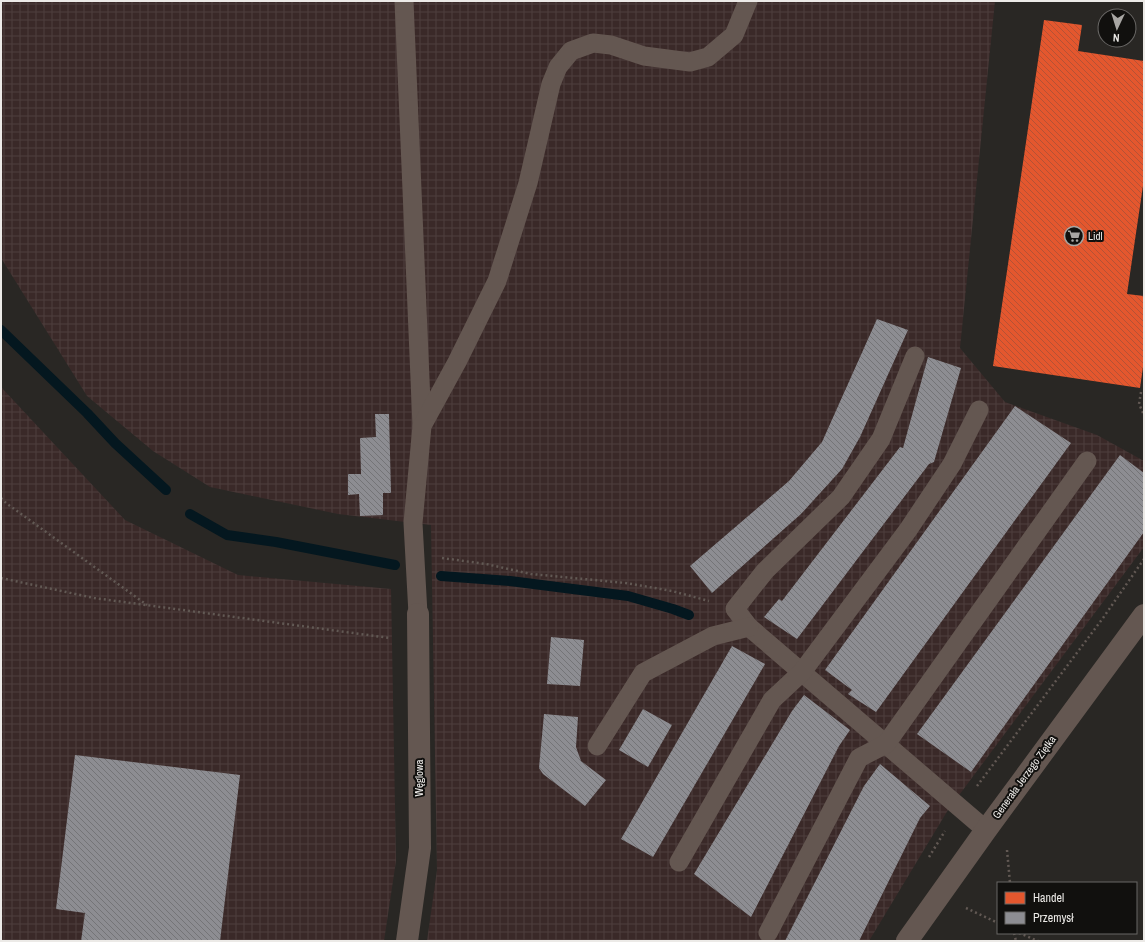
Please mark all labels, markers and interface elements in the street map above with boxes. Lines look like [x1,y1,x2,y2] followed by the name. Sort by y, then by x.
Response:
[1097,8,1137,48] north arrow
[1113,31,1120,45] text: N
[1063,225,1085,247] supermarket icon: Lidl
[1088,229,1103,243] place label: Lidl
[989,733,1059,821] street label: Generała Jerzego Ziętka
[412,760,426,796] street label: Węglowa
[997,882,1137,934] legend
[1033,890,1064,906] text: Handel
[1033,910,1074,926] text: Przemysł

